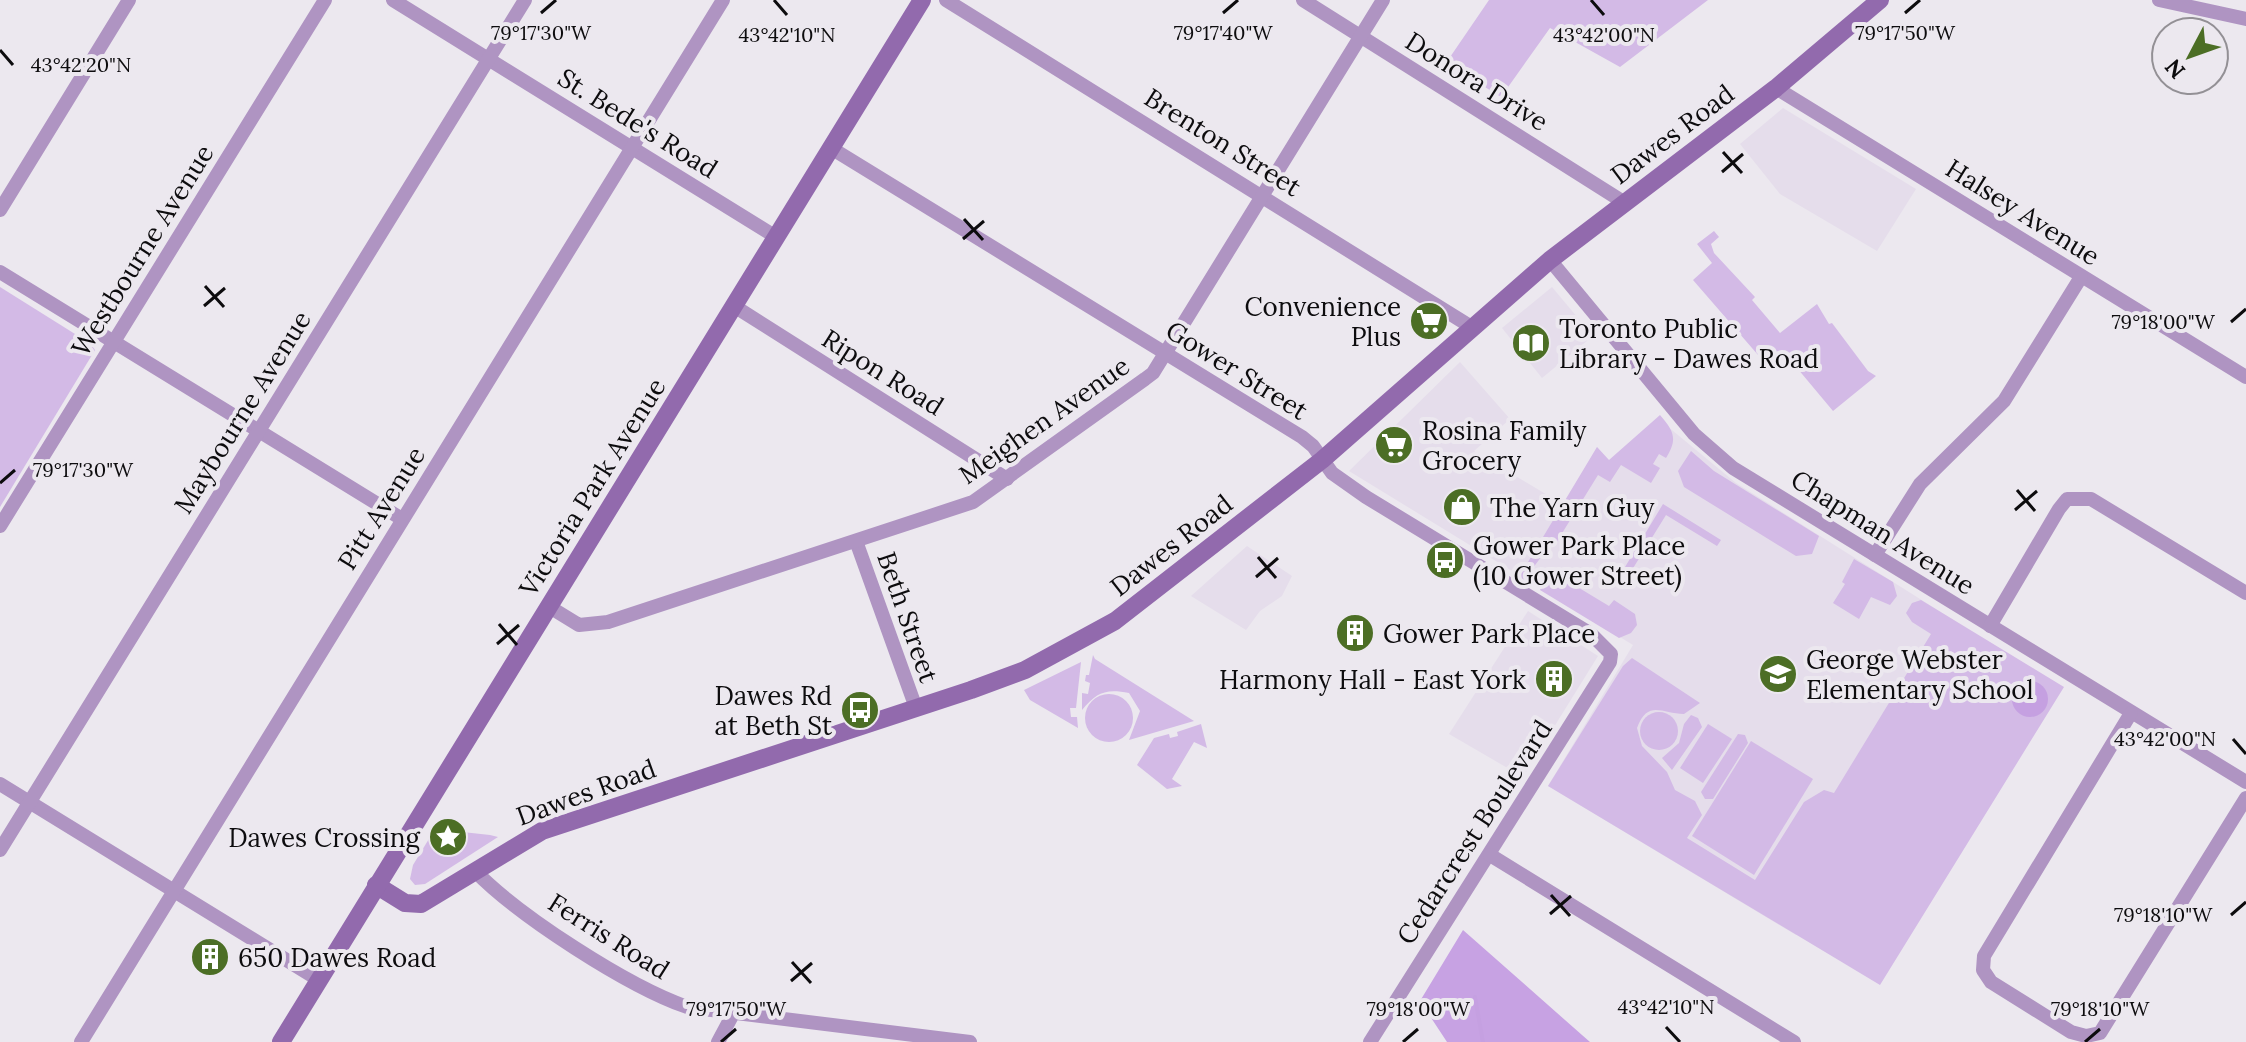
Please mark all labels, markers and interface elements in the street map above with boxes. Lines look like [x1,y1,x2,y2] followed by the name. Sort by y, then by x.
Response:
[2150,16,2230,96] north arrow
[491,20,592,45] text: 79°17'30"W
[1174,20,1273,45] text: 79°17'40"W
[1855,20,1956,45] text: 79°17'50"W
[738,22,836,47] text: 43°42'10"N
[1553,22,1655,47] text: 43°42'00"N
[1400,24,1554,138] street label: Donora Drive
[31,52,131,77] text: 43°42'20"N
[2159,54,2191,85] text: N
[552,61,724,185] street label: St. Bede's Road
[1604,77,1740,191] street label: Dawes Road
[1139,81,1307,203] street label: Brenton Street
[64,138,220,362] street label: Westbourne Avenue
[1940,152,2106,272] street label: Halsey Avenue
[1244,290,1401,353] place label: Convenience Plus
[1408,300,1450,342] supermarket icon: Convenience Plus
[166,305,318,519] street label: Maybourne Avenue
[2111,309,2216,334] text: 79°18'00"W
[1559,312,1819,375] place label: Toronto Public Library - Dawes Road
[1160,313,1314,427] street label: Gower Street
[816,322,950,422] street label: Ripon Road
[1510,322,1552,364] library icon: Toronto Public Library - Dawes Road
[952,349,1136,491] street label: Meighen Avenue
[511,372,672,603] street label: Victoria Park Avenue
[1422,414,1587,477] place label: Rosina Family Grocery
[1373,424,1415,466] supermarket icon: Rosina Family Grocery
[330,440,432,576] street label: Pitt Avenue
[33,457,134,482] text: 79°17'30"W
[1785,462,1981,602] street label: Chapman Avenue
[1441,486,1483,528] shop icon: The Yarn Guy
[1103,487,1239,603] street label: Dawes Road
[1490,491,1655,524] place label: The Yarn Guy
[1473,529,1685,593] place label: Gower Park Place (10 Gower Street)
[1424,539,1466,581] bus stop icon: Gower Park Place (10 Gower Street)
[870,547,946,687] street label: Beth Street
[1334,612,1376,654] building icon: Gower Park Place
[1383,617,1595,650] place label: Gower Park Place
[1806,643,2034,706] place label: George Webster Elementary School
[1757,653,1799,695] school or university icon: George Webster Elementary School
[1533,658,1575,700] building icon: Harmony Hall - East York
[1219,663,1526,696] place label: Harmony Hall - East York
[715,679,832,742] place label: Dawes Rd at Beth St
[839,689,881,731] bus stop icon: Dawes Rd at Beth St
[1389,714,1559,950] street label: Cedarcrest Boulevard
[2114,726,2216,751] text: 43°42'00"N
[512,752,660,832] street label: Dawes Road
[427,816,469,858] place icon: Dawes Crossing
[228,821,421,854] place label: Dawes Crossing
[542,886,676,986] street label: Ferris Road
[2114,902,2213,927] text: 79°18'10"W
[189,936,231,978] building icon: 650 Dawes Road
[238,941,436,974] place label: 650 Dawes Road
[1617,994,1715,1019] text: 43°42'10"N
[686,996,787,1021] text: 79°17'50"W
[1366,996,1471,1021] text: 79°18'00"W
[2051,996,2150,1021] text: 79°18'10"W

